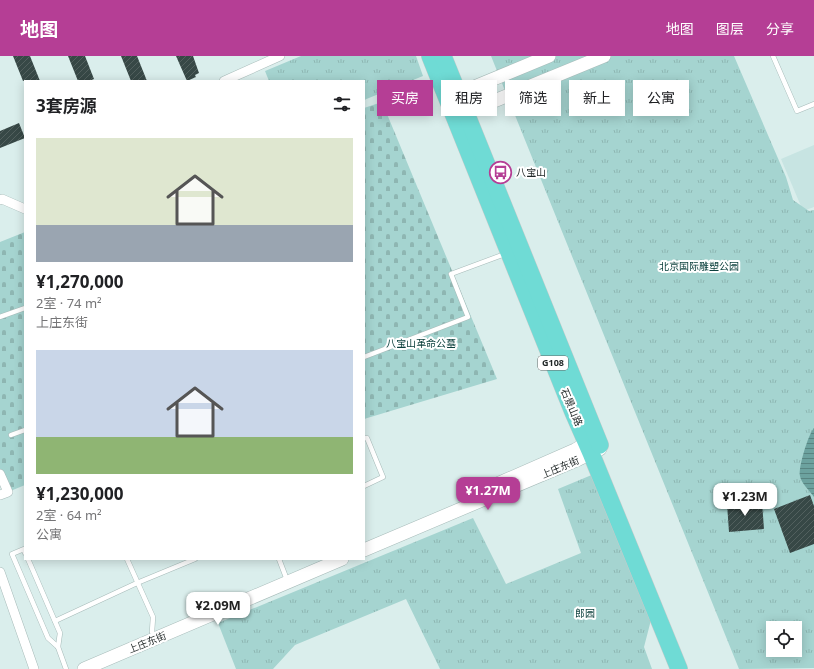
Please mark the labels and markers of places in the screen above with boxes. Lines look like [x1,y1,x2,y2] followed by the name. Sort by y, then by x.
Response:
[488,159,514,185] bus stop icon: 八宝山
[516,165,546,179] place label: 八宝山
[455,477,521,511] pin: ¥1.27M
[712,483,778,517] pin: ¥1.23M
[185,592,251,626] pin: ¥2.09M

